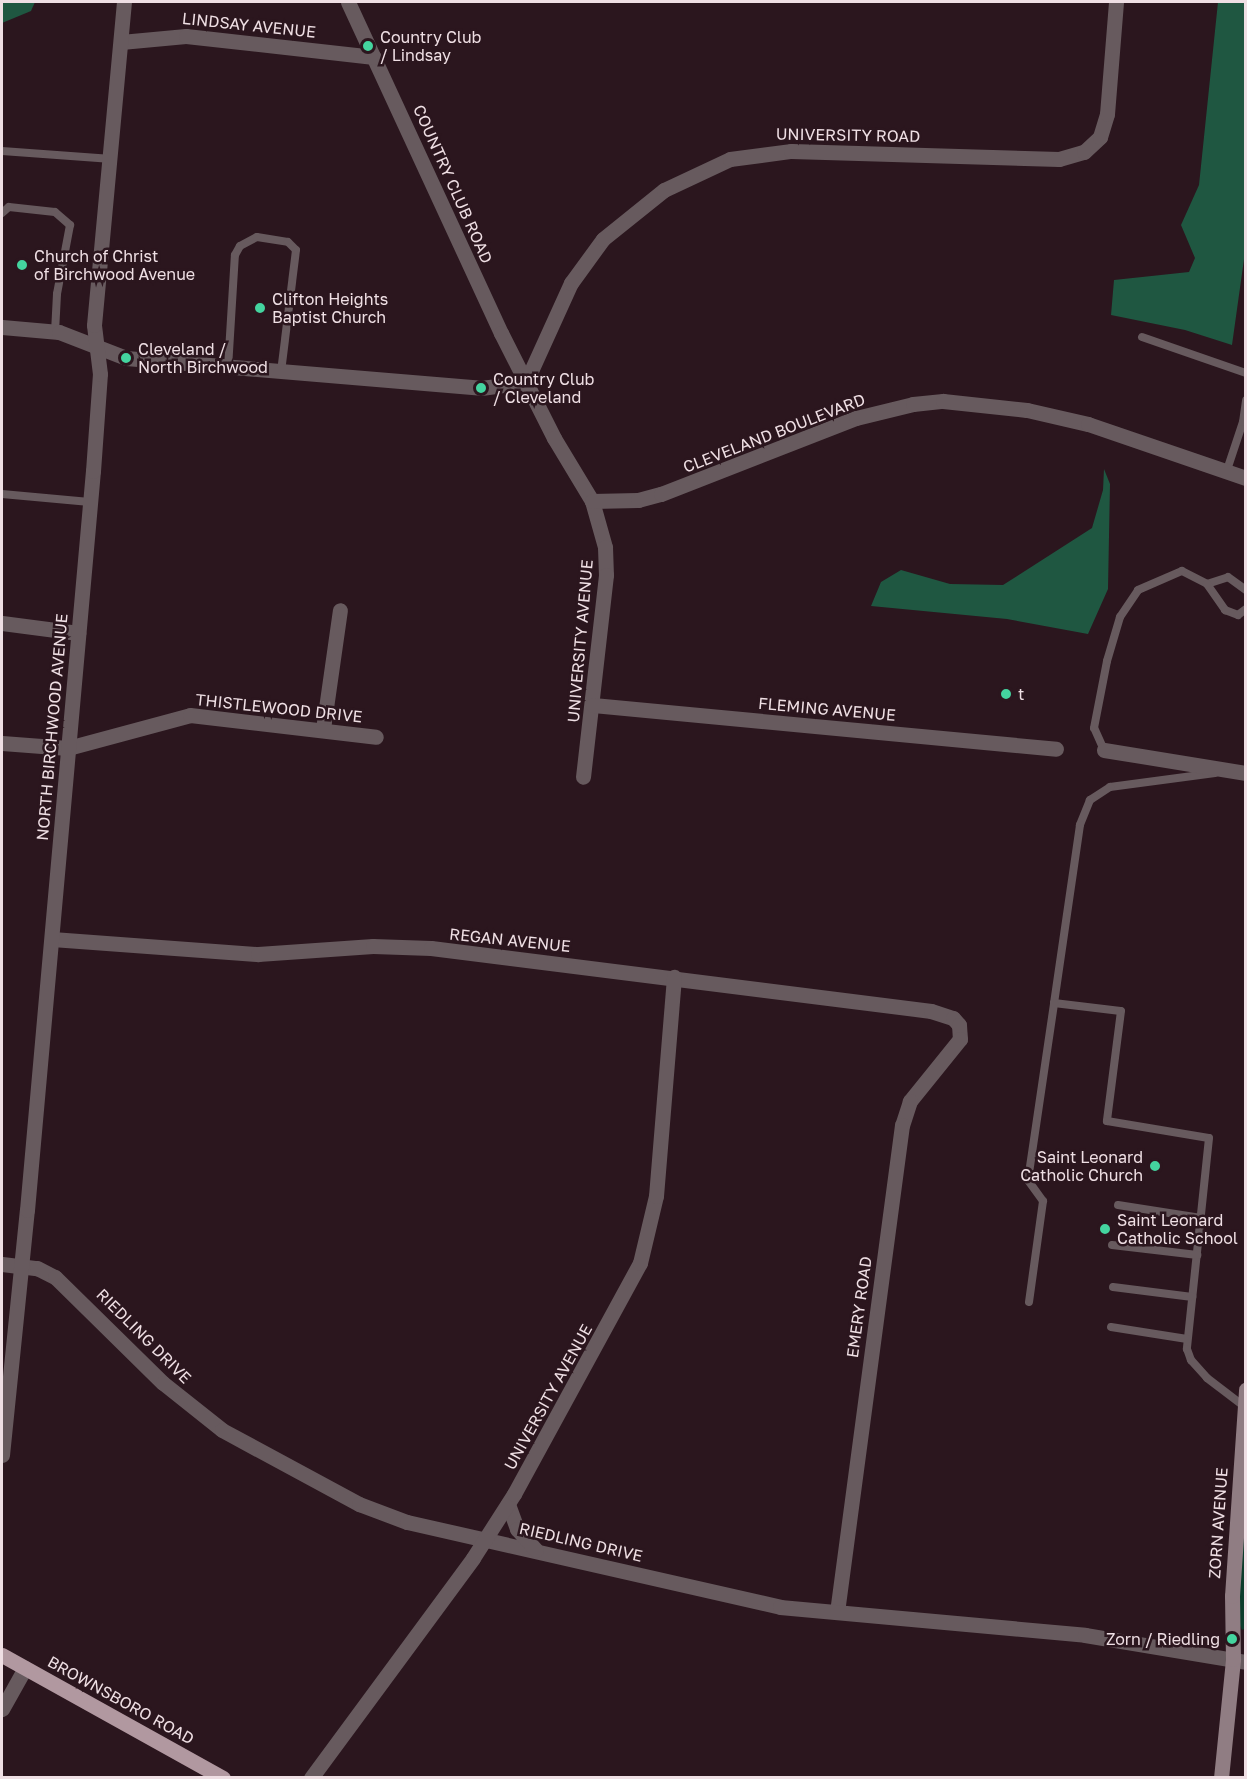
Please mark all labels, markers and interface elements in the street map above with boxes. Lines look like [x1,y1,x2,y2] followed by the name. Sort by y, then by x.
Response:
[181,8,317,42] street label: LINDSAY AVENUE
[380,27,481,65] place label: Country Club / Lindsay
[361,39,375,53] marker: Country Club / Lindsay
[409,102,497,266] street label: COUNTRY CLUB ROAD
[776,124,920,146] street label: UNIVERSITY ROAD
[34,246,195,284] place label: Church of Christ of Birchwood Avenue
[15,258,29,272] marker: Church of Christ of Birchwood Avenue
[272,289,388,327] place label: Clifton Heights Baptist Church
[253,301,267,315] marker: Clifton Heights Baptist Church
[138,339,268,377] place label: Cleveland / North Birchwood
[119,351,133,365] marker: Cleveland / North Birchwood
[493,369,594,407] place label: Country Club / Cleveland
[474,381,488,395] marker: Country Club / Cleveland
[680,389,868,477] street label: CLEVELAND BOULEVARD
[563,559,597,723] street label: UNIVERSITY AVENUE
[33,613,71,841] street label: NORTH BIRCHWOOD AVENUE
[1018,684,1024,704] place label: t
[999,687,1013,701] marker: t
[195,690,363,726] street label: THISTLEWOOD DRIVE
[757,693,897,725] street label: FLEMING AVENUE
[448,924,572,956] street label: REGAN AVENUE
[1020,1147,1143,1185] place label: Saint Leonard Catholic Church
[1148,1159,1162,1173] marker: Saint Leonard Catholic Church
[1117,1210,1238,1248] place label: Saint Leonard Catholic School
[1098,1222,1112,1236] marker: Saint Leonard Catholic School
[842,1255,876,1359] street label: EMERY ROAD
[93,1285,195,1387] street label: RIEDLING DRIVE
[500,1321,596,1473] street label: UNIVERSITY AVENUE
[1205,1467,1231,1579] street label: ZORN AVENUE
[517,1518,645,1566] street label: RIEDLING DRIVE
[1106,1629,1220,1649] place label: Zorn / Riedling
[1225,1632,1239,1646] marker: Zorn / Riedling
[44,1652,198,1748] street label: BROWNSBORO ROAD

